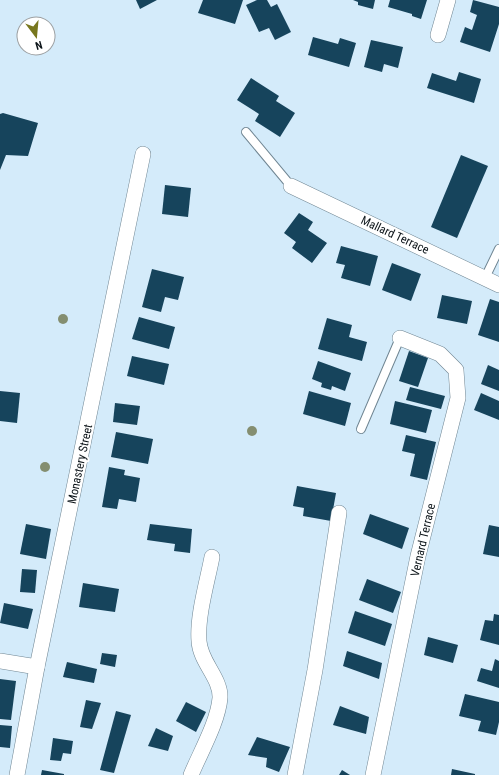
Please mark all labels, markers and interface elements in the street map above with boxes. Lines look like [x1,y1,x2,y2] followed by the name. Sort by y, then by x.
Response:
[16,16,56,56] north arrow
[33,38,44,52] text: N
[359,213,432,257] street label: Mallard Terrace
[65,423,95,505] street label: Monastery Street
[408,502,438,578] street label: Vernard Terrace

